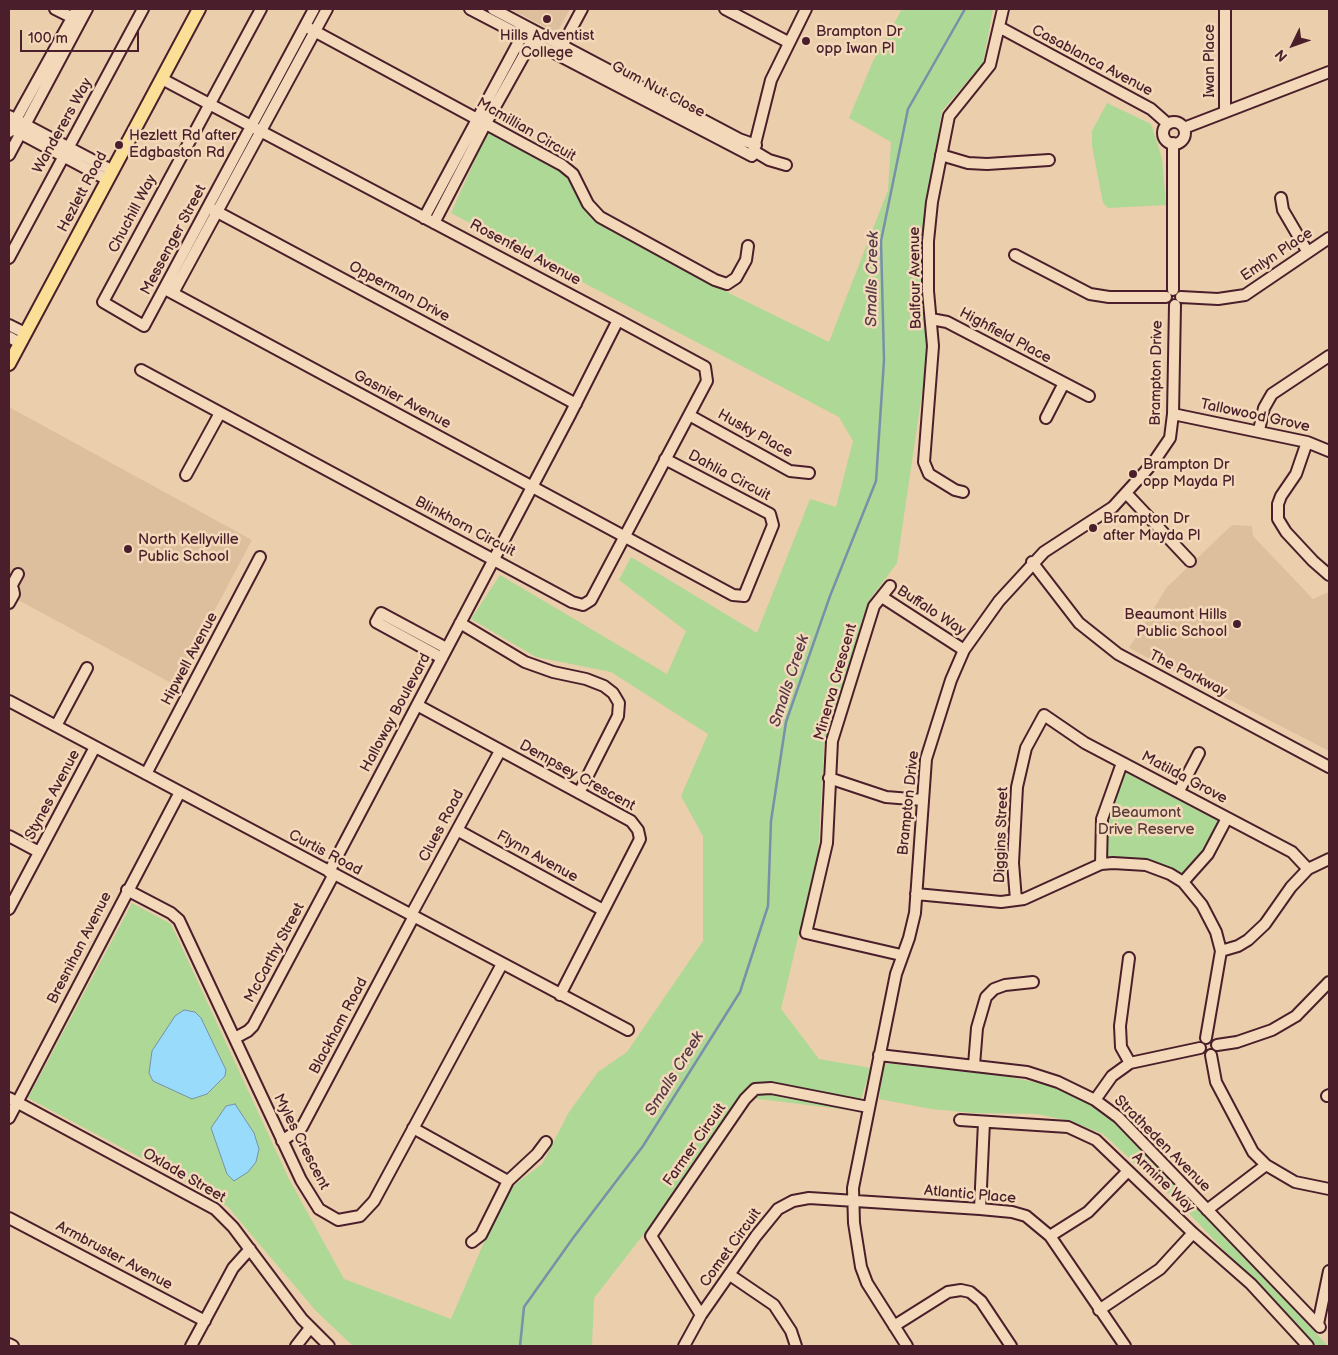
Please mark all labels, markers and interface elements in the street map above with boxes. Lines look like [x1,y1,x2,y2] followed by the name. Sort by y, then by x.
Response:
[541,13,553,25] marker: Hills Adventist College
[22,20,141,52] scale bar
[1268,20,1318,70] north arrow
[1028,21,1156,101] street label: Casablanca Avenue
[816,23,902,58] place label: Brampton Dr opp Iwan Pl
[1201,24,1219,98] street label: Iwan Place
[500,27,594,62] place label: Hills Adventist College
[28,29,68,48] text: 100 m
[800,35,812,47] marker: Brampton Dr opp Iwan Pl
[1272,46,1291,65] text: N
[608,58,708,122] street label: Gum Nut Close
[29,75,97,177] street label: Wanderers Way
[473,94,579,166] street label: Mcmillian Circuit
[129,127,236,162] place label: Hezlett Rd after Edgbaston Rd
[113,139,125,151] marker: Hezlett Rd after Edgbaston Rd
[54,149,112,235] street label: Hezlett Road
[105,172,161,256] street label: Chuchill Way
[137,182,211,298] street label: Messenger Street
[466,216,584,290] street label: Rosenfeld Avenue
[1238,224,1316,286] street label: Emlyn Place
[906,226,926,330] street label: Balfour Avenue
[863,231,883,327] water label: Smalls Creek
[345,258,453,326] street label: Opperman Drive
[956,304,1054,368] street label: Highfield Place
[1147,320,1167,426] street label: Brampton Drive
[350,367,454,433] street label: Gasnier Avenue
[1199,396,1311,436] street label: Tallowood Grove
[714,406,796,462] street label: Husky Place
[685,447,773,505] street label: Dahlia Circuit
[1143,456,1235,491] place label: Brampton Dr opp Mayda Pl
[1127,468,1139,480] marker: Brampton Dr opp Mayda Pl
[412,493,518,561] street label: Blinkhorn Circuit
[1103,510,1200,545] place label: Brampton Dr after Mayda Pl
[1087,522,1099,534] marker: Brampton Dr after Mayda Pl
[138,531,239,566] place label: North Kellyville Public School
[122,543,134,555] marker: North Kellyville Public School
[893,582,969,640] street label: Buffalo Way
[1124,606,1227,641] place label: Beaumont Hills Public School
[158,609,222,709] street label: Hipwell Avenue
[1231,618,1243,630] marker: Beaumont Hills Public School
[811,621,861,743] street label: Minerva Crescent
[766,632,814,730] water label: Smalls Creek
[1146,647,1230,701] street label: The Parkway
[357,650,435,776] street label: Halloway Boulevard
[516,737,638,815] street label: Dempsey Crescent
[22,747,84,843] street label: Stynes Avenue
[1138,748,1230,808] street label: Matilda Grove
[895,750,923,856] street label: Brampton Drive
[416,787,468,865] street label: Clues Road
[991,787,1013,883] street label: Diggins Street
[1098,804,1194,839] park label: Beaumont Drive Reserve
[285,826,365,880] street label: Curtis Road
[493,827,581,887] street label: Flynn Avenue
[44,889,116,1007] street label: Bresnihan Avenue
[241,900,309,1006] street label: McCarthy Street
[306,975,372,1077] street label: Blackham Road
[641,1028,709,1120] water label: Smalls Creek
[269,1091,333,1193] street label: Myles Crescent
[1110,1092,1214,1196] street label: Stratheden Avenue
[660,1100,730,1190] street label: Farmer Circuit
[139,1145,229,1207] street label: Oxlade Street
[1128,1149,1198,1217] street label: Armine Way
[923,1182,1017,1208] street label: Atlantic Place
[696,1205,766,1291] street label: Comet Circuit
[53,1218,175,1294] street label: Armbruster Avenue

